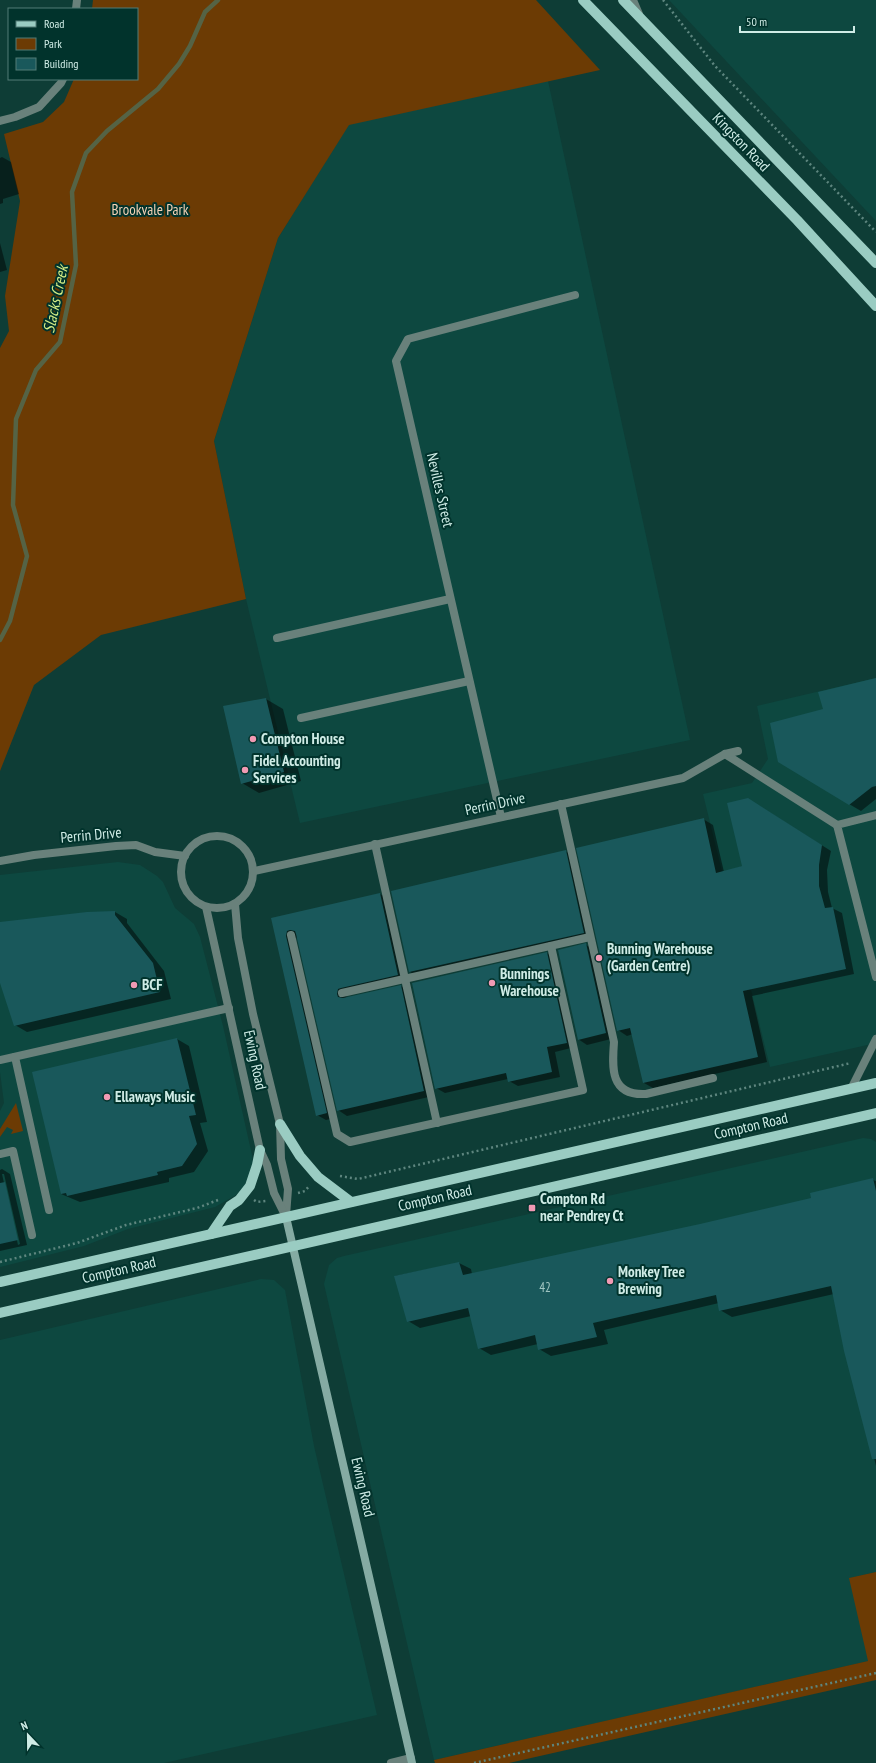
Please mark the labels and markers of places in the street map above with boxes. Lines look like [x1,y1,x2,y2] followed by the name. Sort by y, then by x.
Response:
[261,729,345,748] place label: Compton House
[248,734,258,744] marker: Compton House
[253,751,341,787] place label: Fidel Accounting Services
[240,765,250,775] marker: Fidel Accounting Services
[607,939,713,975] place label: Bunning Warehouse (Garden Centre)
[594,953,604,963] marker: Bunning Warehouse (Garden Centre)
[499,964,559,1000] place label: Bunnings Warehouse
[142,975,163,994] place label: BCF
[487,978,497,988] marker: Bunnings Warehouse
[129,980,139,990] marker: BCF
[115,1087,196,1106] place label: Ellaways Music
[102,1092,112,1102] marker: Ellaways Music
[540,1189,624,1225] place label: Compton Rd near Pendrey Ct
[527,1203,537,1213] marker: Compton Rd near Pendrey Ct
[618,1262,685,1298] place label: Monkey Tree Brewing
[605,1276,615,1286] marker: Monkey Tree Brewing

